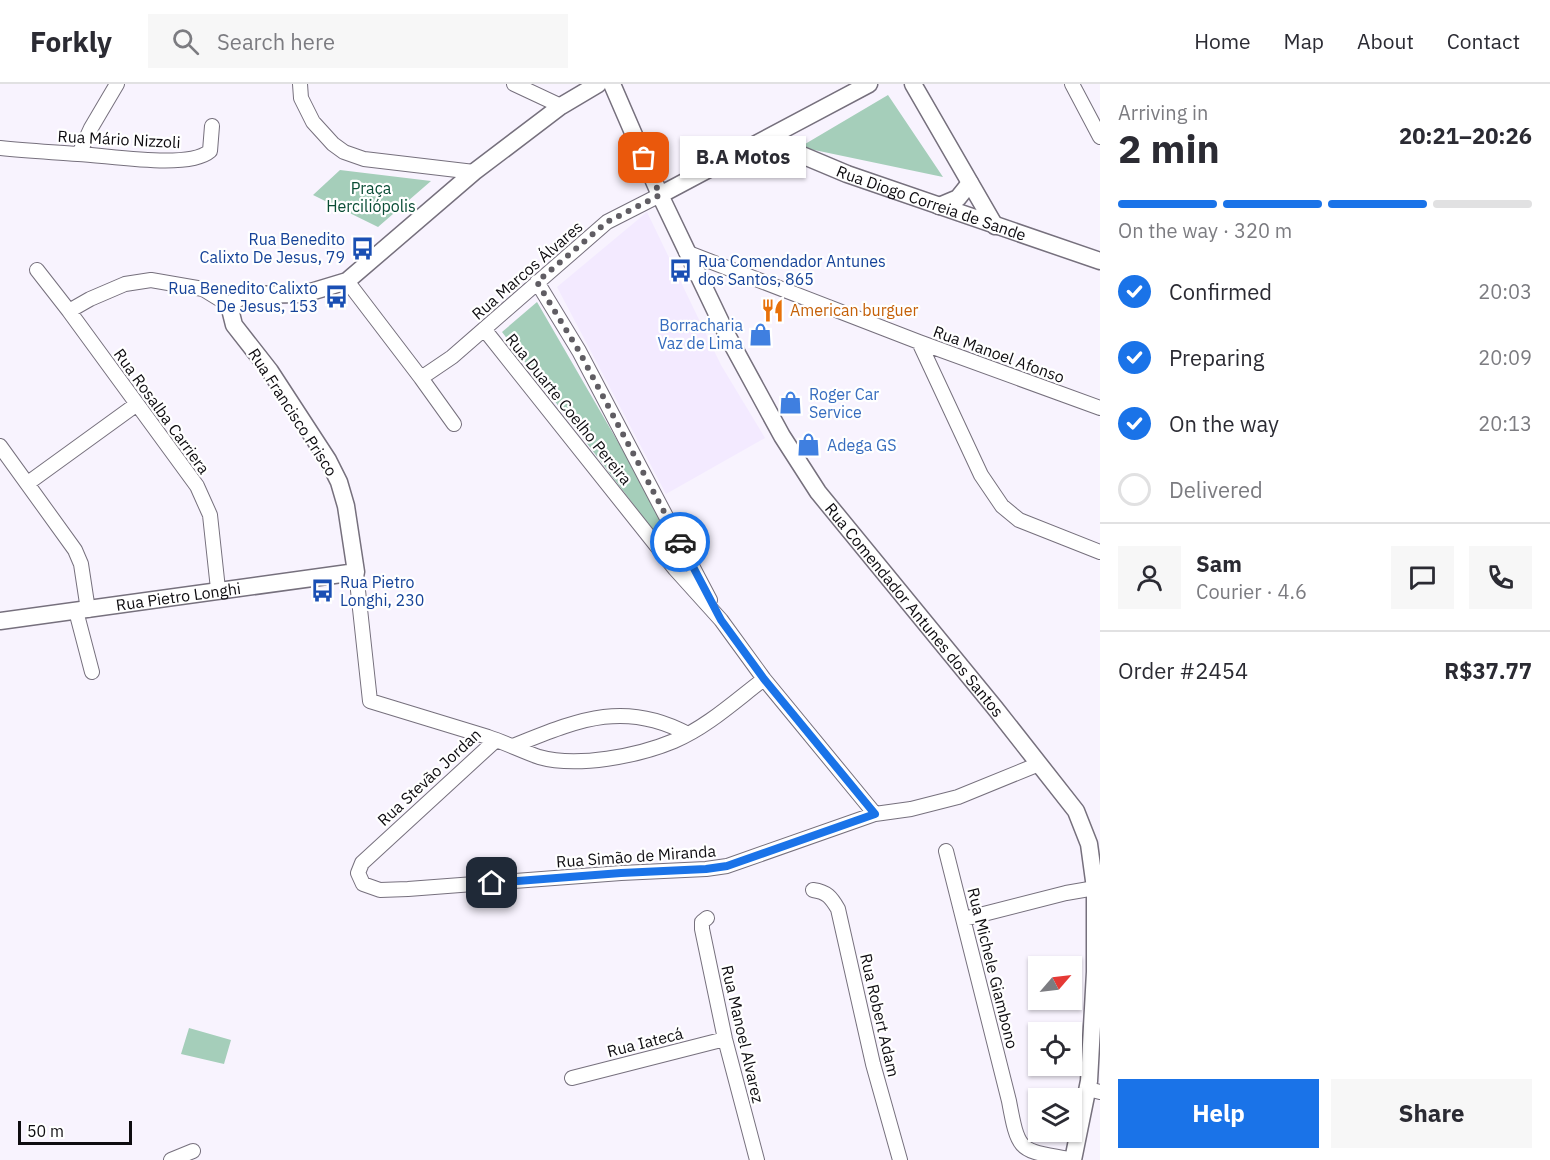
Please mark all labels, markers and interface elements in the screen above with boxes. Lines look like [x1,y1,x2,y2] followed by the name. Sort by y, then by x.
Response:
[148,14,568,68] search box
[30,23,112,60] text: Forkly
[169,25,202,58] icon: search
[217,27,335,56] text: Search here
[1194,27,1251,55] text: Home
[1284,27,1324,55] text: Map
[1357,27,1414,55] text: About
[1447,27,1520,55] text: Contact
[1118,99,1208,126] text: Arriving in
[1399,121,1532,150] text: 20:21–20:26
[1118,123,1220,174] text: 2 min
[57,126,181,152] street label: Rua Mário Nizzoli
[618,132,669,183] pin
[680,137,806,179] callout: B.A Motos
[627,141,660,174] icon: bag
[696,143,790,170] text: B.A Motos
[834,161,1029,245] street label: Rua Diogo Correia de Sande
[326,178,416,216] park label: Praça Herciliópolis
[467,216,587,324] street label: Rua Marcos Álvares
[1118,217,1292,244] text: On the way · 320 m
[200,229,345,267] place label: Rua Benedito Calixto De Jesus, 79
[350,235,376,261] bus stop icon: Rua Benedito Calixto De Jesus, 79
[698,251,886,289] place label: Rua Comendador Antunes dos Santos, 865
[667,257,693,283] bus stop icon: Rua Comendador Antunes dos Santos, 865
[1118,275,1151,308] icon: check
[1169,277,1272,306] text: Confirmed
[168,278,318,316] place label: Rua Benedito Calixto De Jesus, 153
[1478,278,1532,305] text: 20:03
[323,284,349,310] bus stop icon: Rua Benedito Calixto De Jesus, 153
[759,297,785,323] restaurant icon: American burguer
[790,300,918,320] place label: American burguer
[658,315,743,353] place label: Borracharia Vaz de Lima
[748,321,774,347] shop icon: Borracharia Vaz de Lima
[931,321,1067,387] street label: Rua Manoel Afonso
[502,329,637,489] street label: Rua Duarte Coelho Pereira
[1118,341,1151,374] icon: check
[1169,343,1264,372] text: Preparing
[110,344,215,478] street label: Rua Rosalba Carriera
[244,344,342,480] street label: Rua Francisco Prisco
[1478,344,1532,371] text: 20:09
[809,384,879,422] place label: Roger Car Service
[778,390,804,416] shop icon: Roger Car Service
[1118,407,1151,440] icon: check
[1169,409,1279,438] text: On the way
[1478,410,1532,437] text: 20:13
[796,432,822,458] shop icon: Adega GS
[827,435,896,455] place label: Adega GS
[1169,475,1263,504] text: Delivered
[821,499,1008,721] street label: Rua Comendador Antunes dos Santos
[650,512,710,572] courier
[664,526,697,559] icon: car
[1118,546,1181,609] button: person
[1391,546,1454,609] button: chat
[1469,546,1532,609] button: phone
[1196,549,1242,578] text: Sam
[340,572,424,610] place label: Rua Pietro Longhi, 230
[115,578,242,615] street label: Rua Pietro Longhi
[309,578,335,604] bus stop icon: Rua Pietro Longhi, 230
[1196,578,1307,605] text: Courier · 4.6
[1118,656,1248,685] text: Order #2454
[1444,656,1532,685] text: R$37.77
[373,724,485,830] street label: Rua Stevão Jordan
[555,840,717,872] street label: Rua Simão de Miranda
[466,857,517,908] pin
[475,866,508,899] icon: home
[963,885,1023,1051] street label: Rua Michele Giambono
[856,951,904,1079] street label: Rua Robert Adam
[1028,956,1082,1010] north arrow
[1028,956,1082,1142] map controls
[717,963,769,1105] street label: Rua Manoel Alvarez
[1028,1022,1082,1076] button: locate
[605,1023,685,1061] street label: Rua Iatecá
[1118,1079,1319,1148] button: Help
[1331,1079,1532,1148] button: Share
[1028,1088,1082,1142] button: layers
[18,1118,132,1146] scale bar
[27,1121,64,1141] text: 50 m

